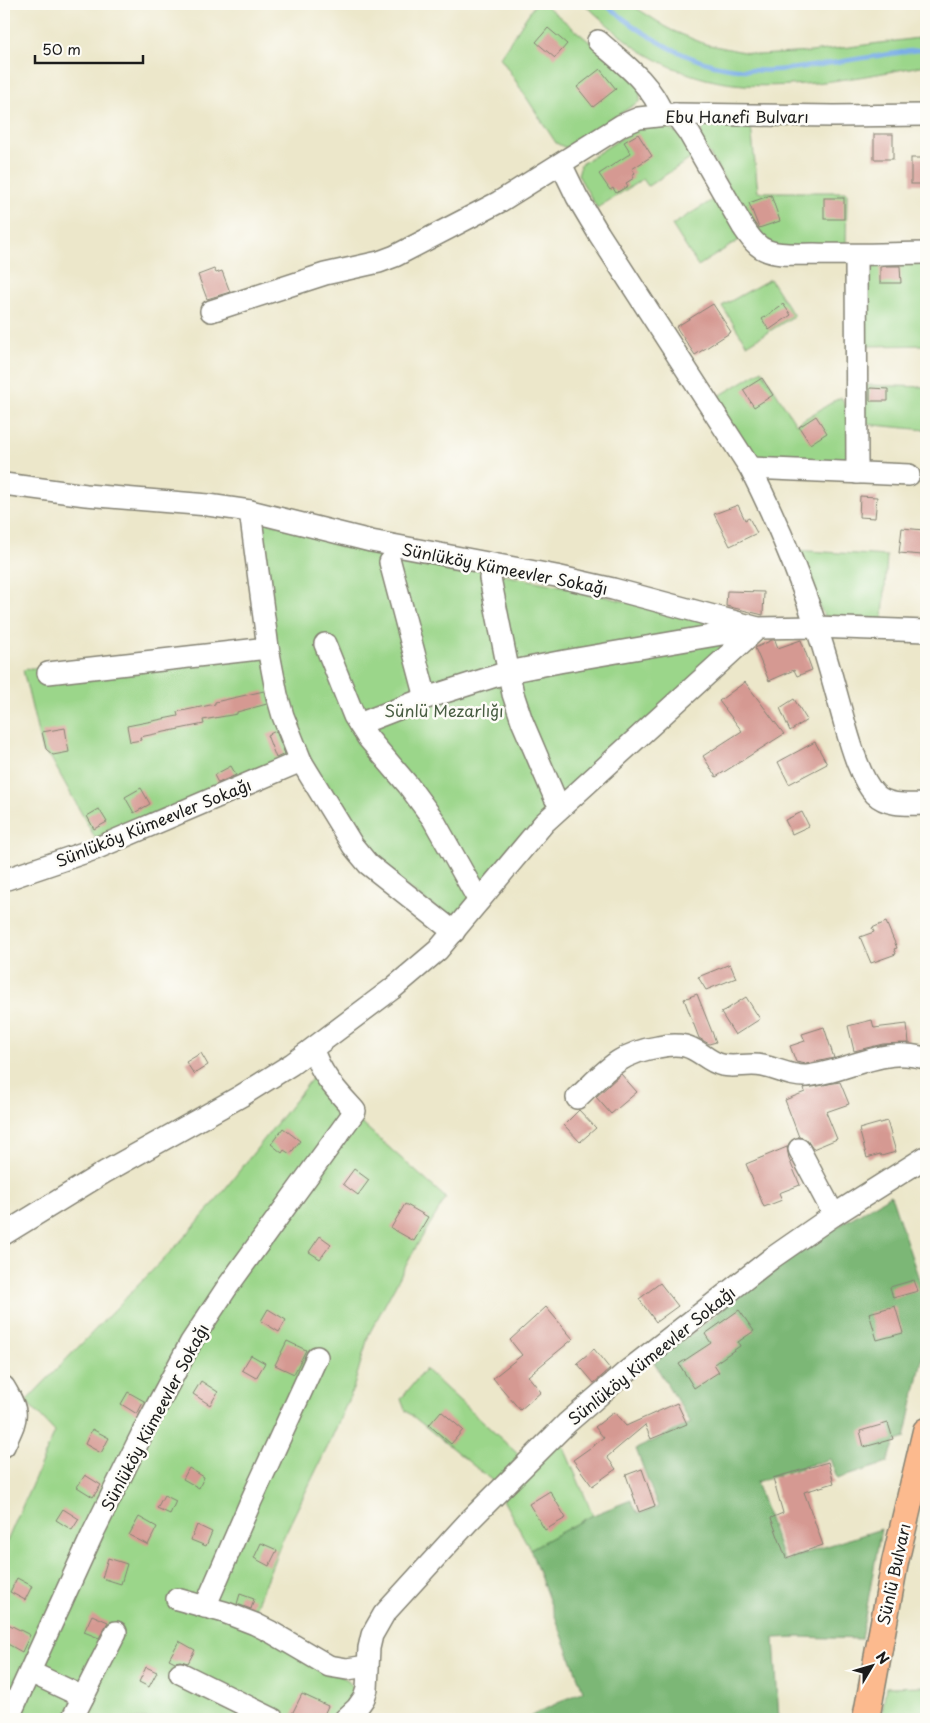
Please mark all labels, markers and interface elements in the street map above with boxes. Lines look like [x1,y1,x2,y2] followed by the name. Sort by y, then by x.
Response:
[35,32,142,64] scale bar
[42,37,81,60] text: 50 m
[665,104,809,128] street label: Ebu Hanefi Bulvarı
[400,536,610,600] street label: Sünlüköy Kümeevler Sokağı
[384,698,504,722] park label: Sünlü Mezarlığı
[52,772,254,872] street label: Sünlüköy Kümeevler Sokağı
[562,1280,740,1430] street label: Sünlüköy Kümeevler Sokağı
[94,1319,214,1515] street label: Sünlüköy Kümeevler Sokağı
[871,1521,915,1627] street label: Sünlü Bulvarı
[848,1640,898,1690] north arrow
[871,1647,894,1669] text: N

